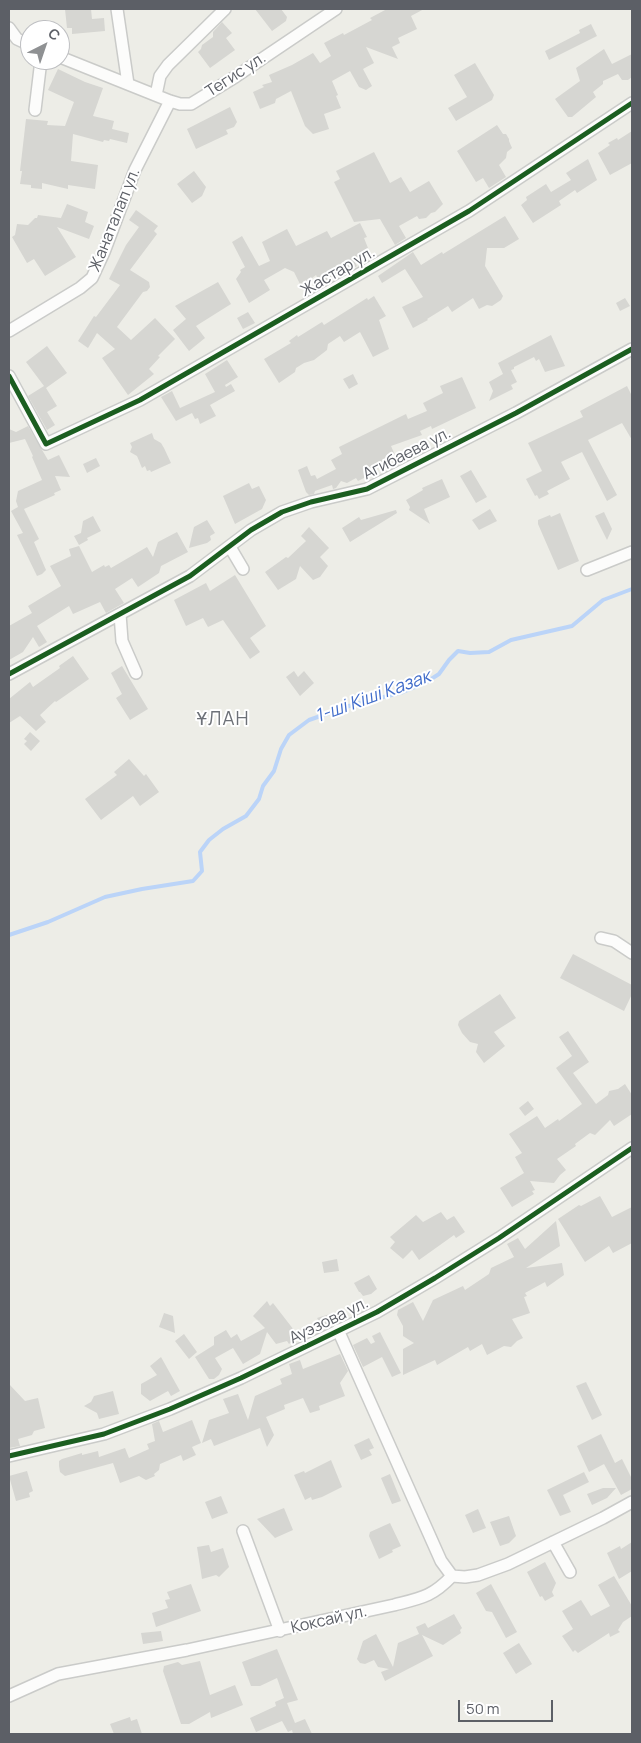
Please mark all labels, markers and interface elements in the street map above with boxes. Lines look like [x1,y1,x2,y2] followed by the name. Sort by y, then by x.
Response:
[20,20,70,70] north arrow
[44,23,65,45] text: С
[202,48,270,102] street label: Тегис ул.
[86,165,144,275] street label: Жанаталап ул.
[297,243,379,301] street label: Жастар ул.
[360,424,454,484] street label: Агибаева ул.
[312,666,434,728] water label: 1-ші Кіші Казак
[196,709,250,731] district label: ҰЛАН
[286,1294,372,1348] street label: Ауэзова ул.
[289,1602,369,1638] street label: Коксай ул.
[461,1690,556,1722] scale bar
[466,1698,500,1719] text: 50 m

